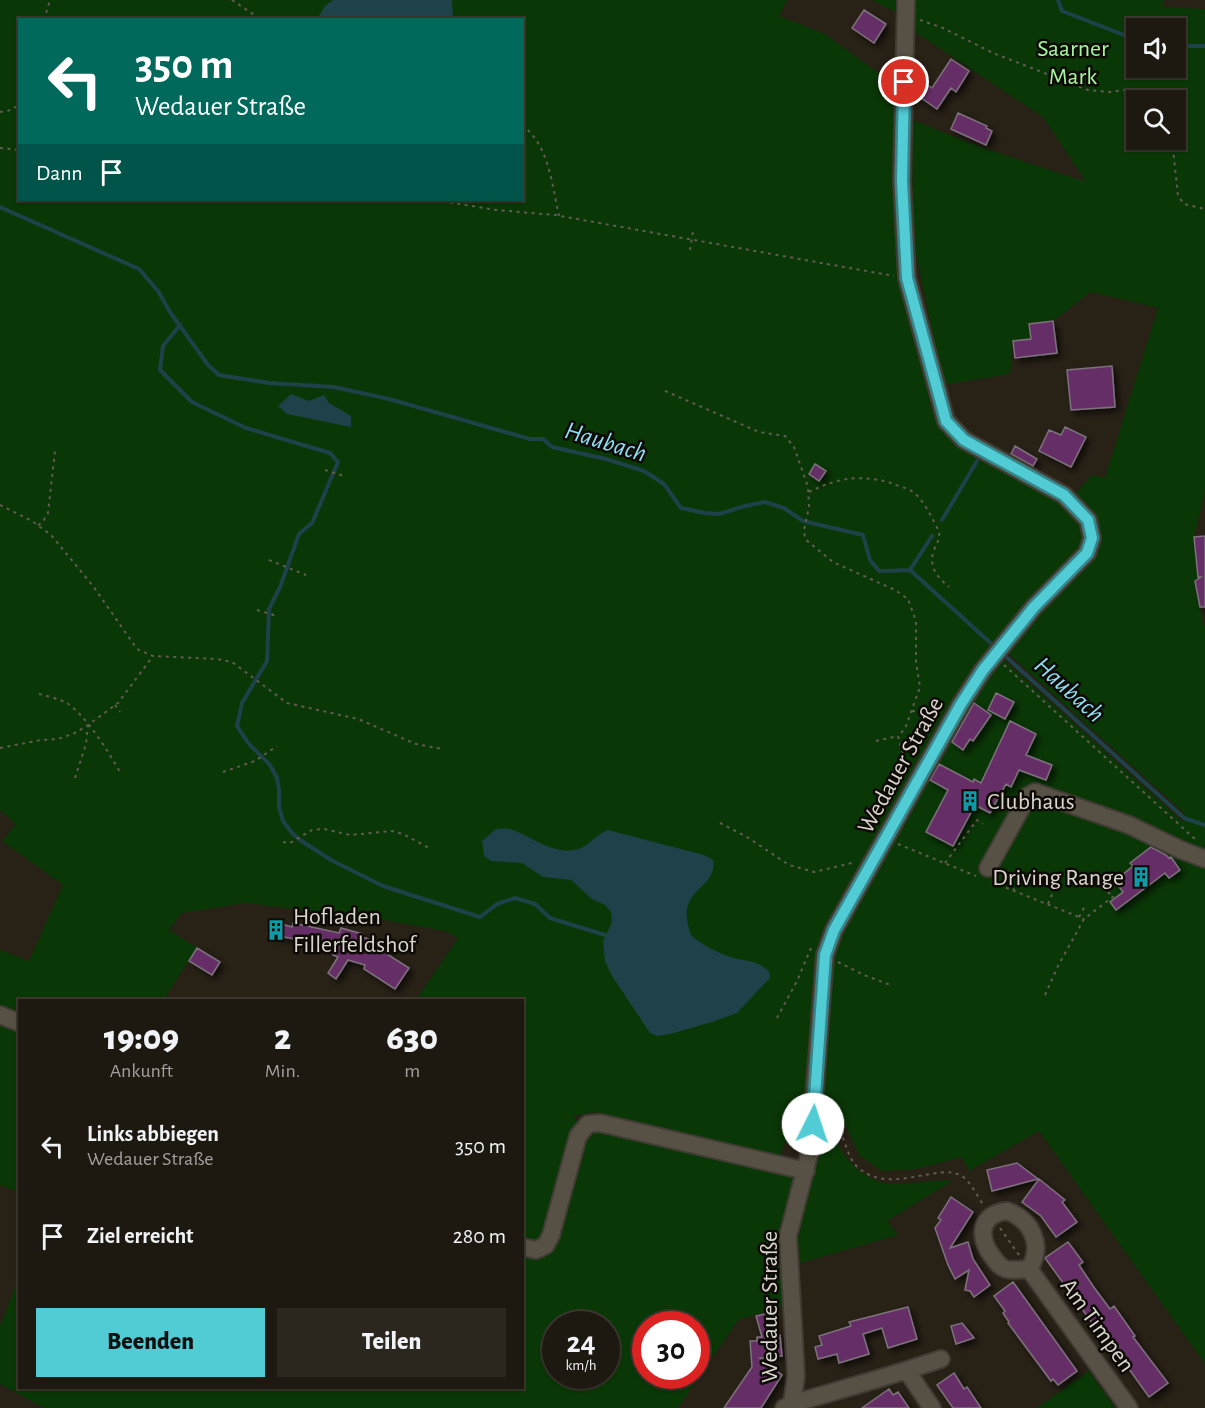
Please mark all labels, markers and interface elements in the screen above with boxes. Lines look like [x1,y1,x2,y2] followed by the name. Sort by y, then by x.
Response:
[1126,18,1186,150] map controls
[1126,18,1186,78] button: sound
[1037,37,1109,89] park label: Saarner Mark
[36,42,114,120] icon: left
[135,44,233,86] text: 350 m
[878,56,929,107] pin
[887,65,920,98] icon: arrive
[1126,90,1186,150] button: search
[135,93,306,120] text: Wedauer Straße
[95,156,128,189] icon: arrive
[36,162,83,184] text: Dann
[562,417,650,467] water label: Haubach
[1029,652,1109,727] water label: Haubach
[854,693,948,838] street label: Wedauer Straße
[958,789,982,813] building icon: Clubhaus
[987,790,1075,814] place label: Clubhaus
[1129,865,1153,889] building icon: Driving Range
[992,866,1124,890] place label: Driving Range
[293,905,418,957] place label: Hofladen Fillerfeldshof
[264,918,288,942] building icon: Hofladen Fillerfeldshof
[104,1020,179,1056] text: 19:09
[274,1020,291,1056] text: 2
[386,1020,438,1056] text: 630
[110,1061,173,1081] text: Ankunft
[265,1061,300,1081] text: Min.
[404,1061,420,1081] text: m
[781,1092,845,1156] position arrow
[87,1123,219,1145] text: Links abbiegen
[36,1130,69,1163] icon: left
[455,1135,506,1157] text: 350 m
[87,1149,214,1169] text: Wedauer Straße
[36,1220,69,1253] icon: arrive
[87,1225,194,1247] text: Ziel erreicht
[453,1225,506,1247] text: 280 m
[758,1231,782,1383] street label: Wedauer Straße
[1055,1274,1139,1377] street label: Am Timpen
[36,1308,265,1377] button: Beenden
[277,1308,506,1377] button: Teilen
[632,1311,710,1389] speed limit sign: 30
[566,1328,596,1358] text: 24
[566,1358,596,1373] text: km/h

